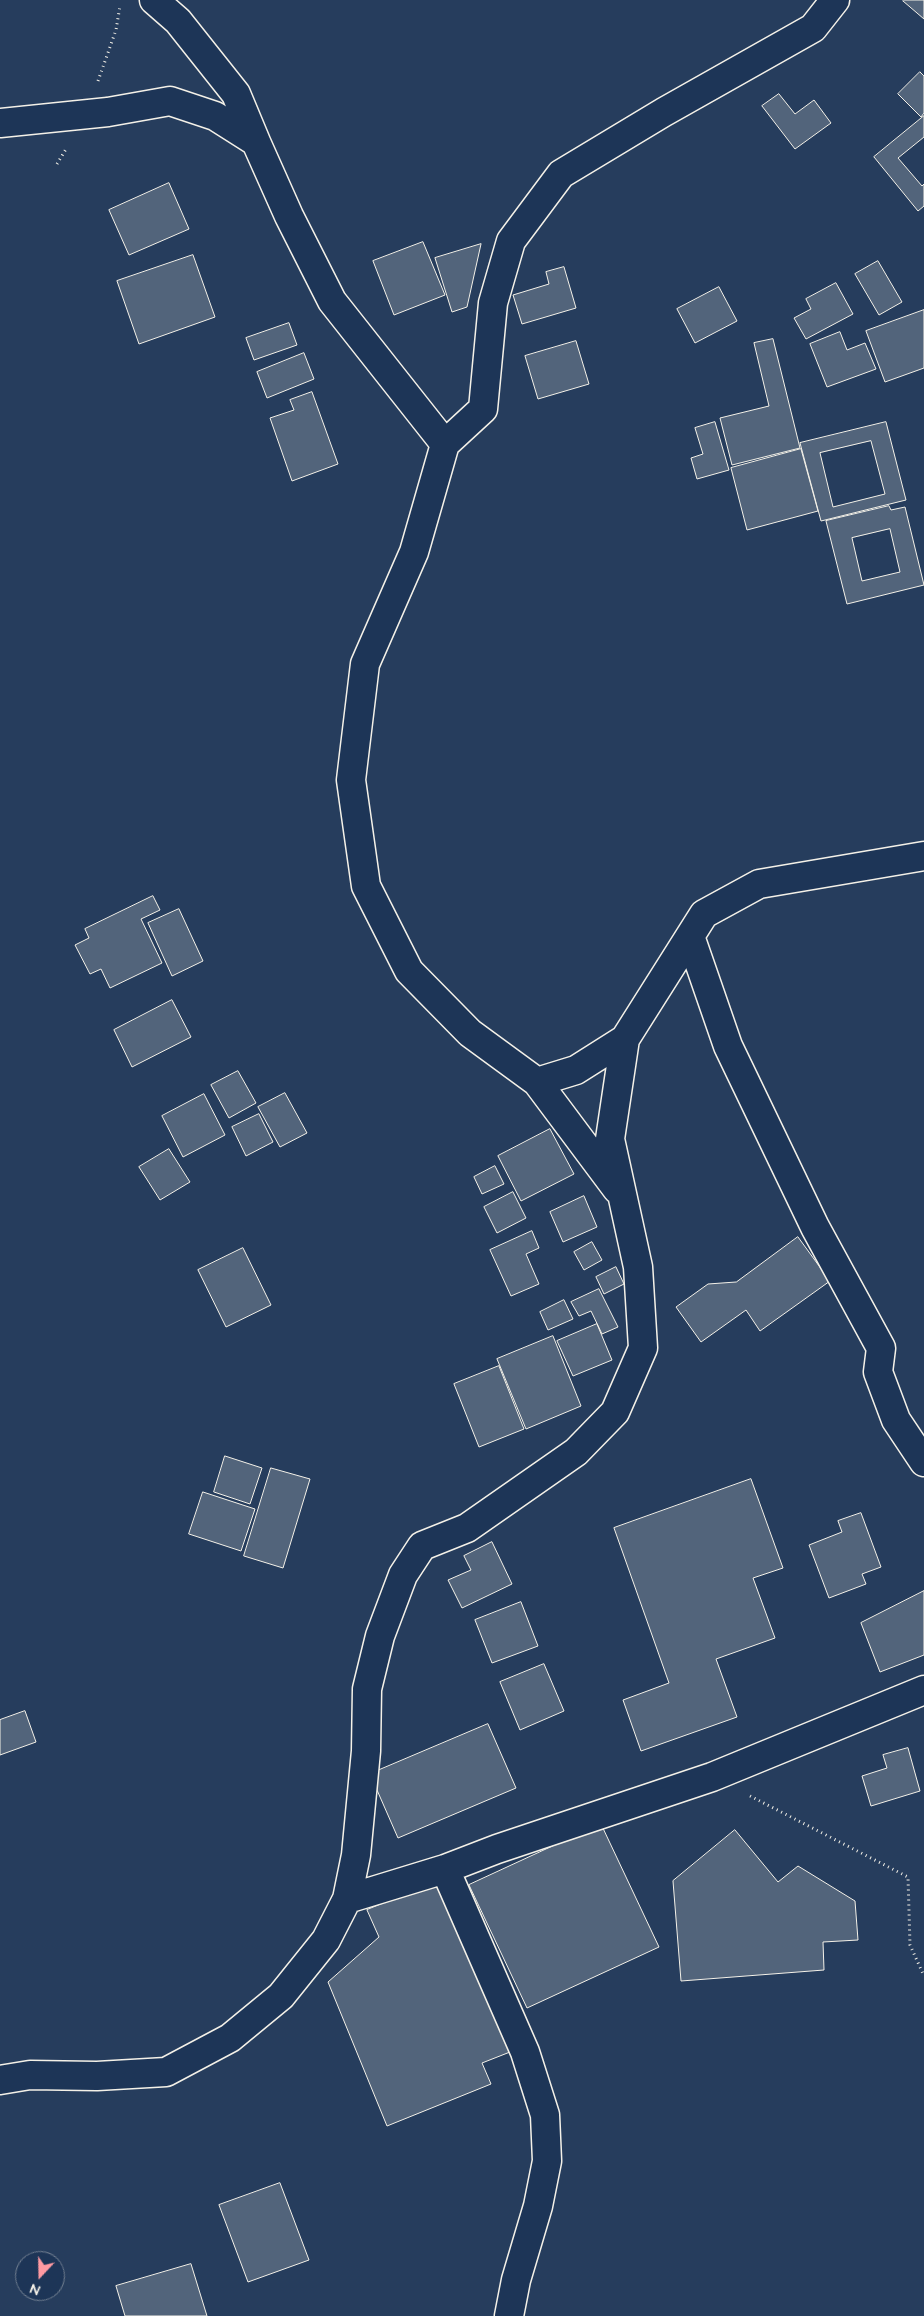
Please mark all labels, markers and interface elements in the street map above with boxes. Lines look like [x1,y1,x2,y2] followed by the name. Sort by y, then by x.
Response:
[15,2251,65,2301] north arrow
[27,2278,43,2300] text: N

